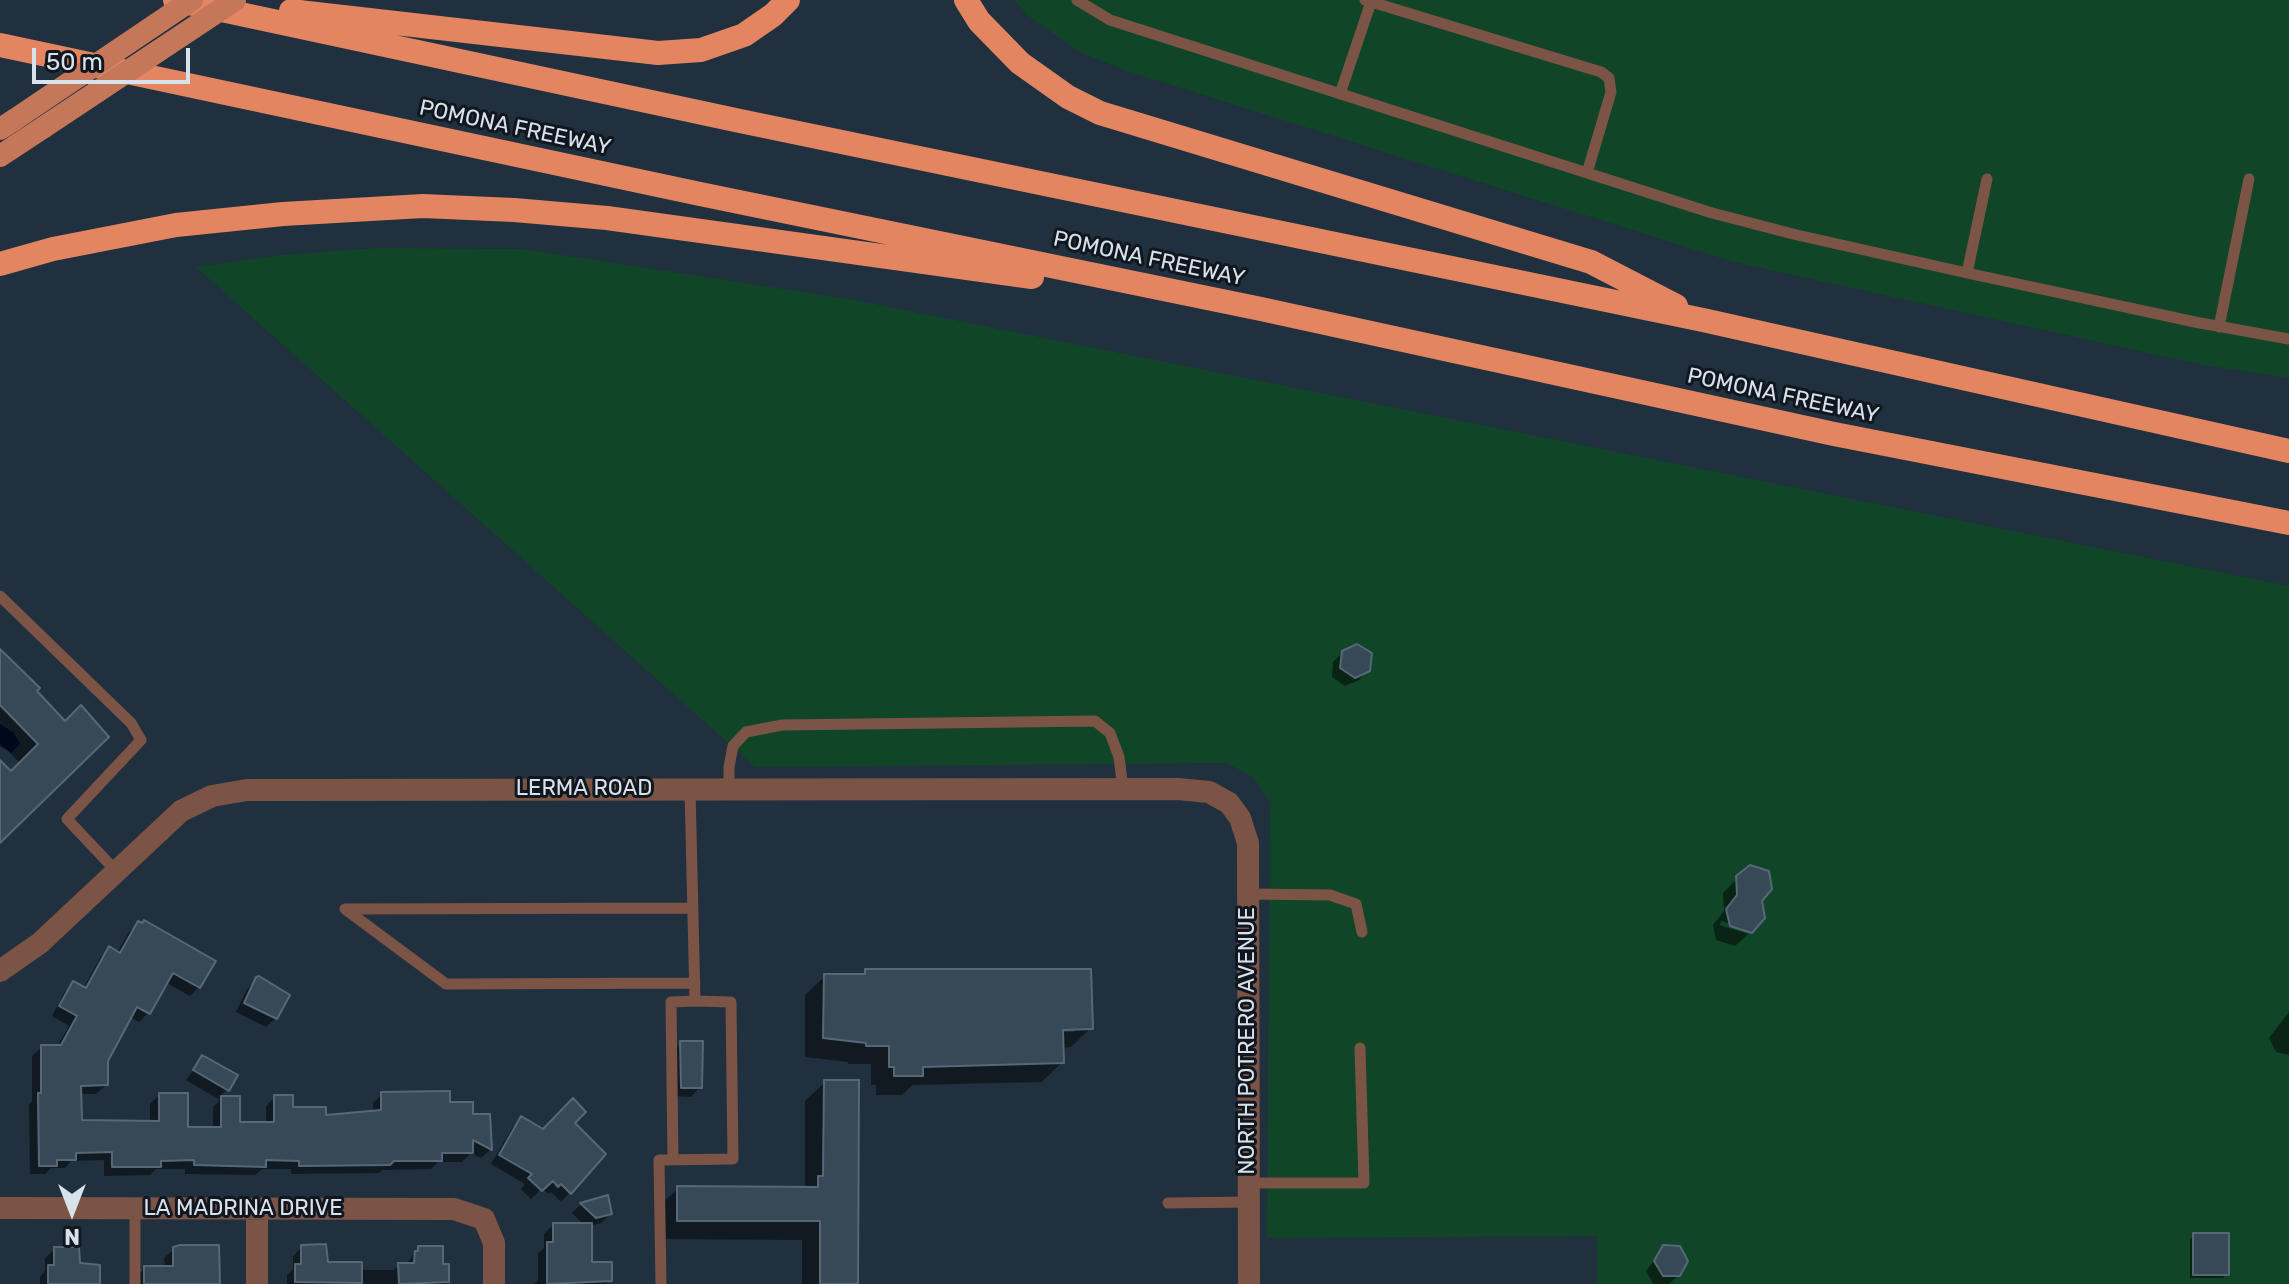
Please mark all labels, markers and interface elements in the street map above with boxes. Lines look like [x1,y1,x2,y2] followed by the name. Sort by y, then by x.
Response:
[36,32,194,82] scale bar
[46,48,103,76] text: 50 m
[417,95,613,161] street label: POMONA FREEWAY
[1051,226,1247,292] street label: POMONA FREEWAY
[1685,363,1881,429] street label: POMONA FREEWAY
[516,776,652,802] street label: LERMA ROAD
[1235,907,1261,1175] street label: NORTH POTRERO AVENUE
[32,1172,112,1252] north arrow
[143,1196,343,1222] street label: LA MADRINA DRIVE
[64,1223,80,1250] text: N

